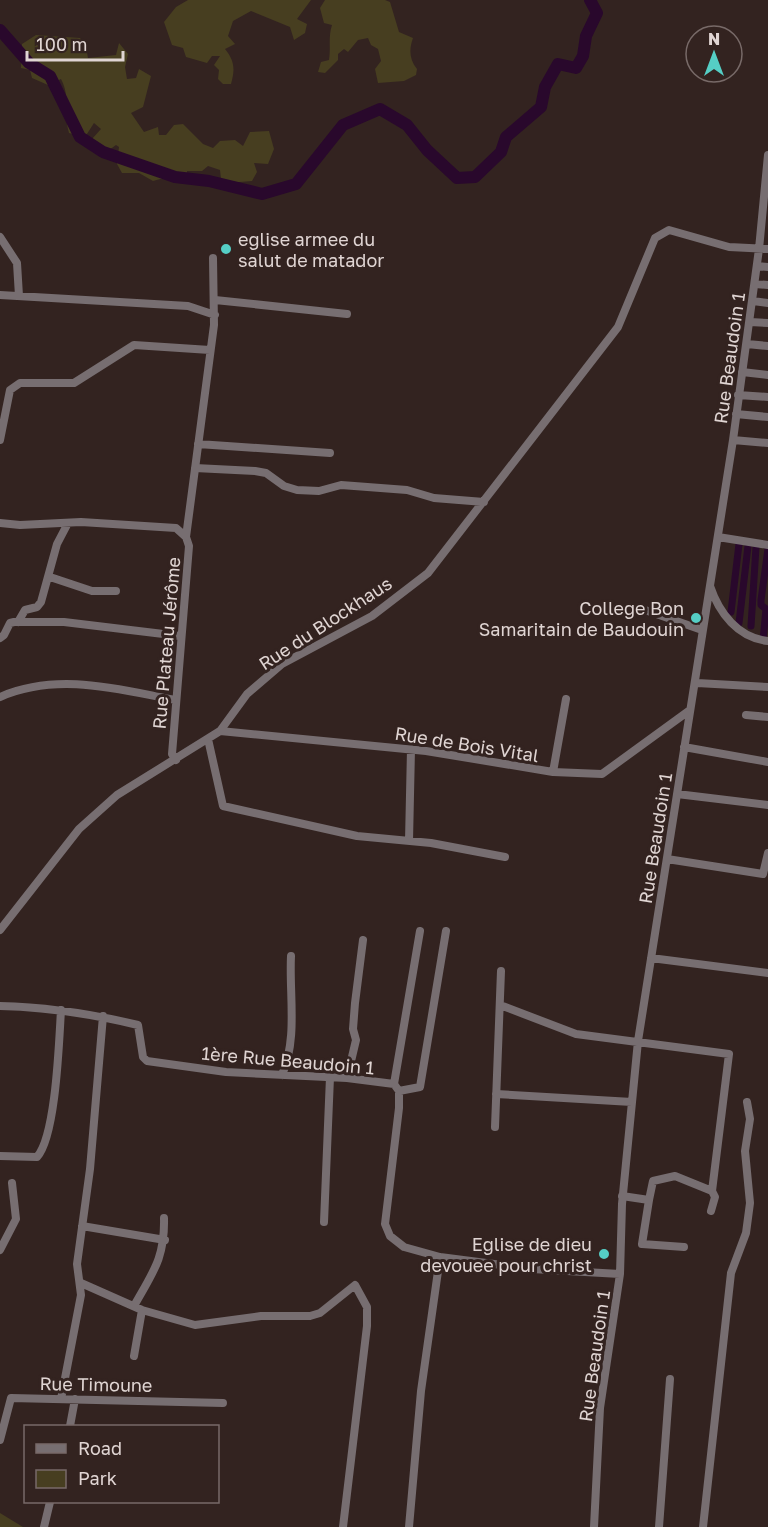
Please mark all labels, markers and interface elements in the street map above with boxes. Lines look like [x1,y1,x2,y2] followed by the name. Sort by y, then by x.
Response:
[27,24,123,62] scale bar
[684,24,744,84] north arrow
[708,29,720,49] text: N
[36,33,87,55] text: 100 m
[238,228,384,271] place label: eglise armee du salut de matador
[219,242,233,256] marker: eglise armee du salut de matador
[709,291,749,425] street label: Rue Beaudoin 1
[148,556,184,730] street label: Rue Plateau Jérôme
[254,572,396,674] street label: Rue du Blockhaus
[479,597,684,640] place label: College Bon Samaritain de Baudouin
[689,611,703,625] marker: College Bon Samaritain de Baudouin
[393,722,541,766] street label: Rue de Bois Vital
[634,771,676,905] street label: Rue Beaudoin 1
[201,1041,376,1079] street label: 1ère Rue Beaudoin 1
[420,1233,592,1276] place label: Eglise de dieu devouee pour christ
[597,1247,611,1261] marker: Eglise de dieu devouee pour christ
[574,1289,614,1423] street label: Rue Beaudoin 1
[39,1372,153,1396] street label: Rue Timoune
[24,1425,219,1503] legend
[78,1437,122,1459] text: Road
[78,1467,117,1489] text: Park

